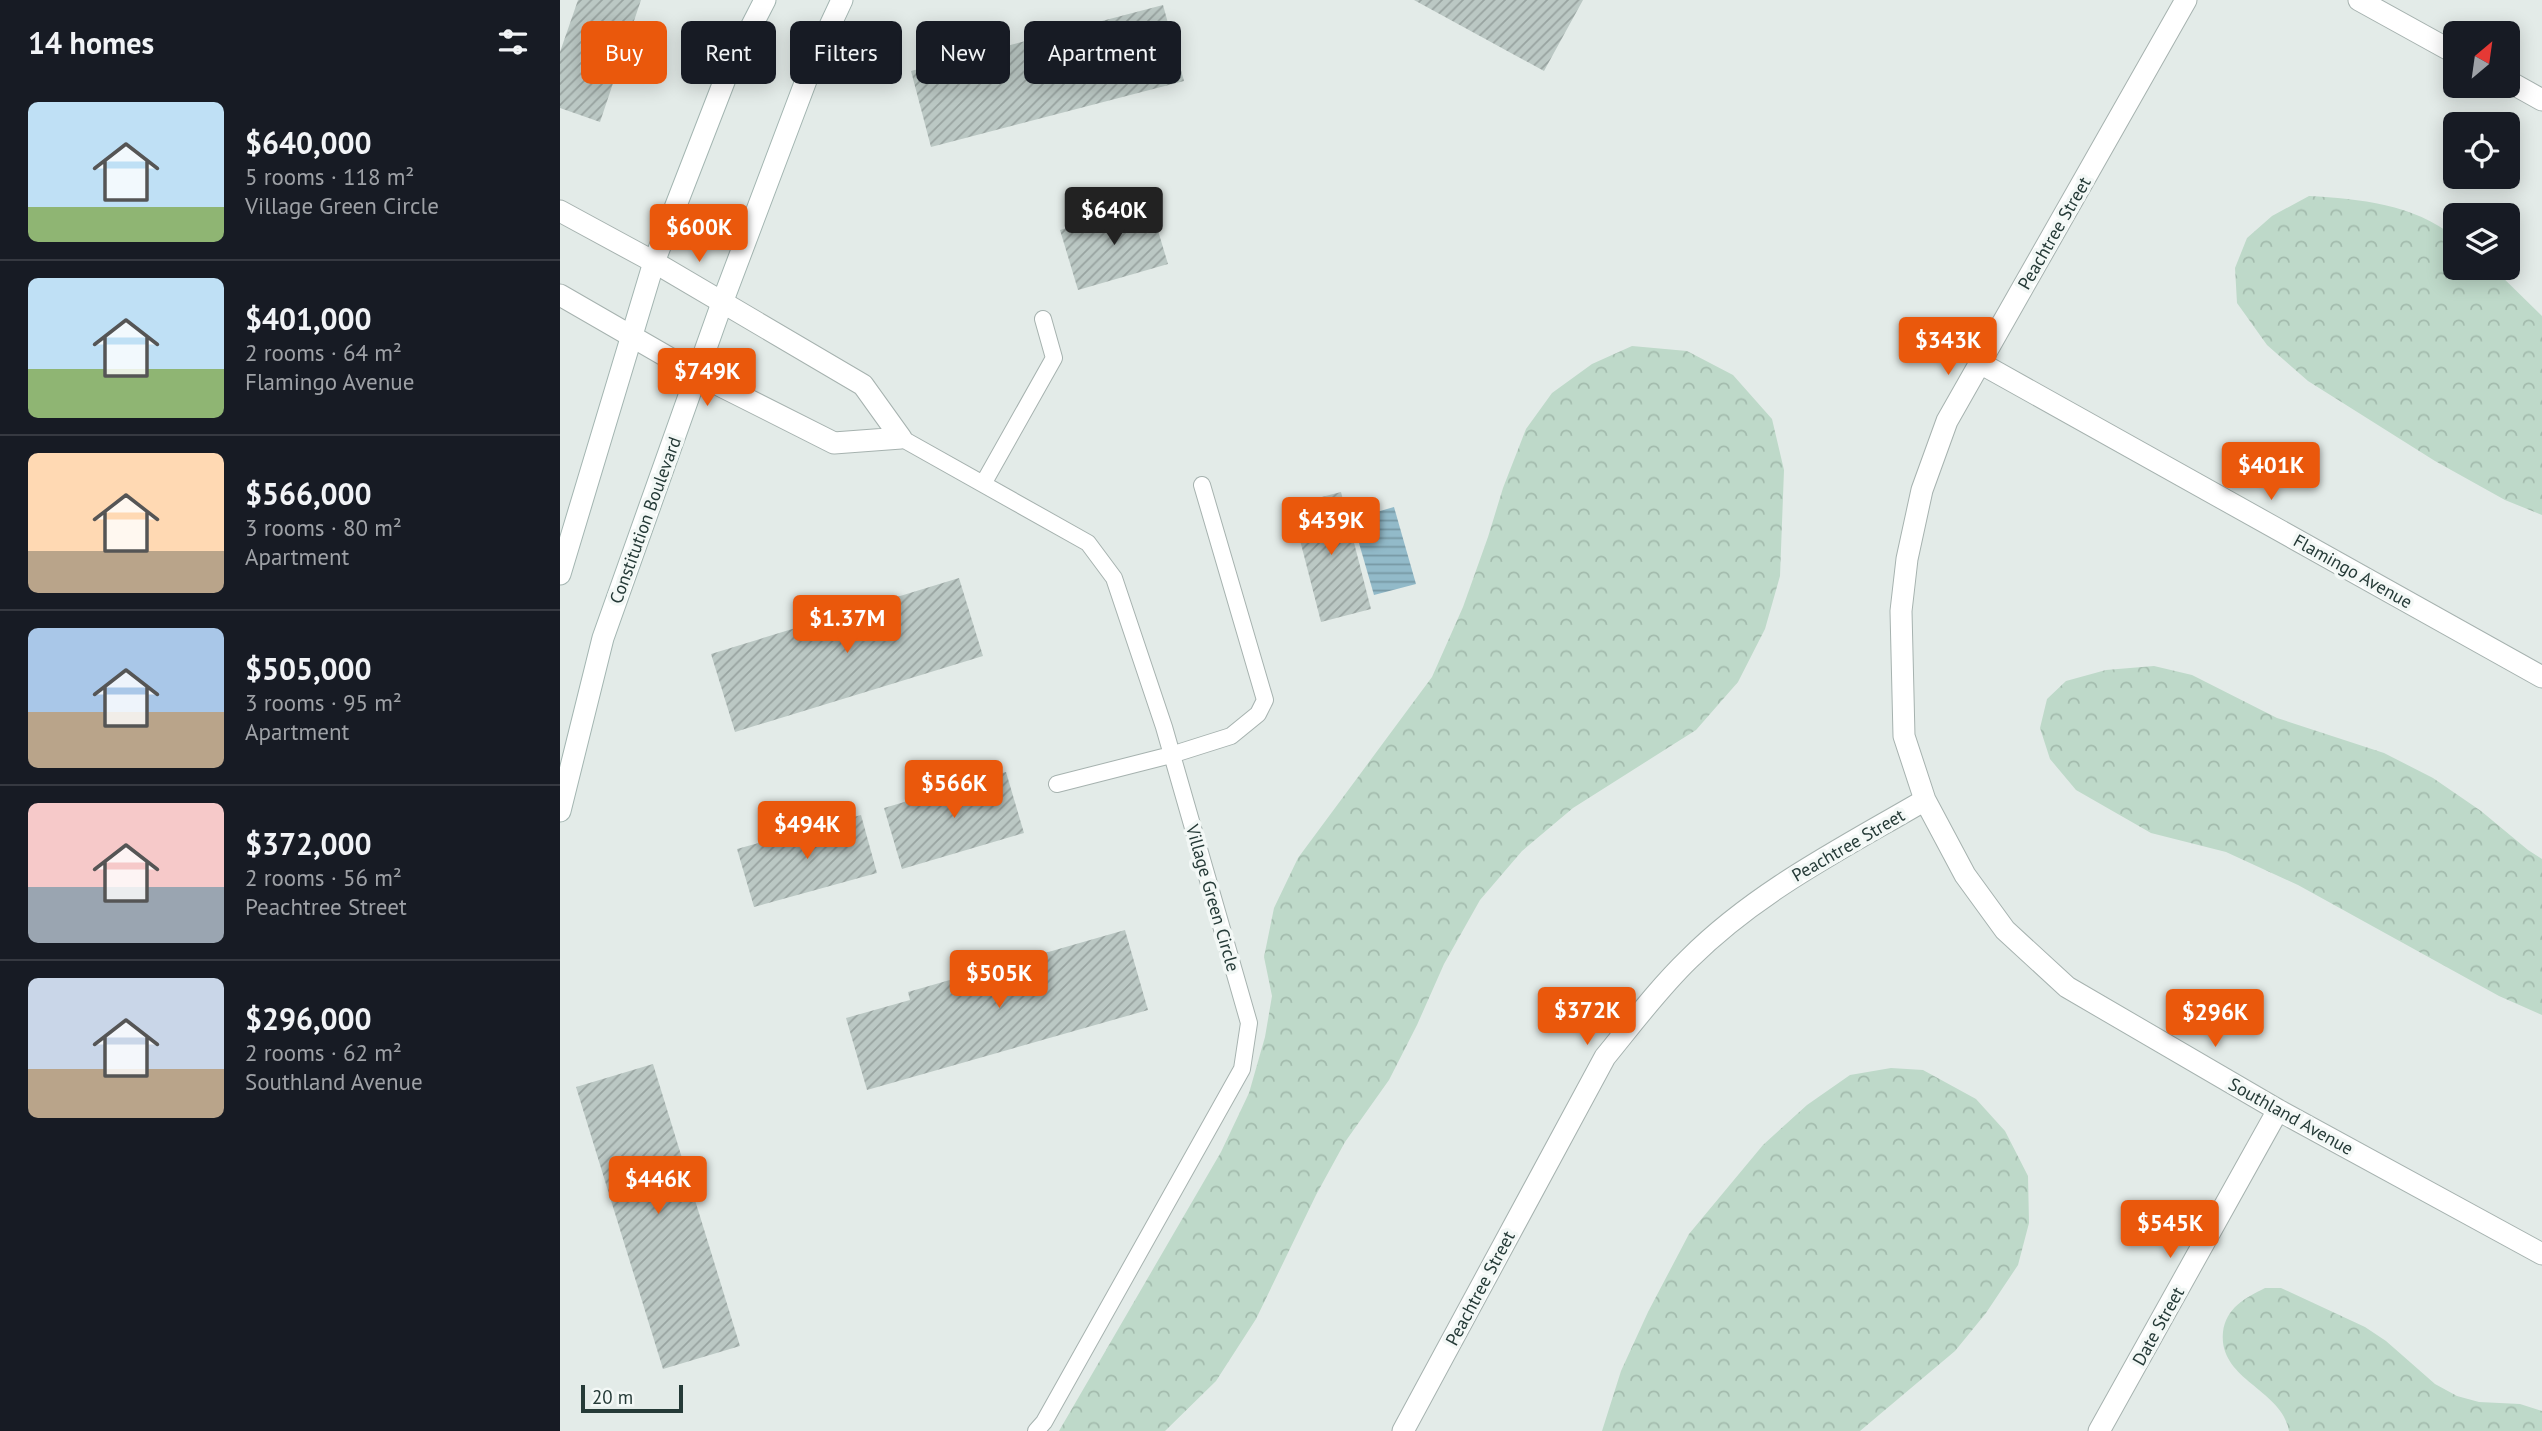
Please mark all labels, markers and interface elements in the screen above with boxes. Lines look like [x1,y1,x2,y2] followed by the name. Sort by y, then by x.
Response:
[581,21,667,84] chip: Buy
[681,21,776,84] chip: Rent
[790,21,902,84] chip: Filters
[916,21,1010,84] chip: New
[1024,21,1181,84] chip: Apartment
[2443,21,2520,98] north arrow
[2443,21,2520,280] map controls
[28,23,154,62] text: 14 homes
[494,23,532,61] icon: filters
[2443,112,2520,189] button: locate
[245,123,372,162] text: $640,000
[84,130,168,214] icon: home
[245,162,414,191] text: 5 rooms · 118 m²
[2012,172,2096,294] street label: Peachtree Street
[1065,188,1163,247] pin: $640K
[245,191,439,220] text: Village Green Circle
[1081,195,1147,224] text: $640K
[2443,203,2520,280] button: layers
[650,204,748,264] pin: $600K
[666,212,732,241] text: $600K
[245,299,372,338] text: $401,000
[84,306,168,390] icon: home
[1899,318,1997,377] pin: $343K
[1915,325,1981,354] text: $343K
[245,338,402,367] text: 2 rooms · 64 m²
[658,348,756,408] pin: $749K
[674,356,740,385] text: $749K
[245,367,414,396] text: Flamingo Avenue
[604,433,686,607] street label: Constitution Boulevard
[2222,442,2320,502] pin: $401K
[2238,450,2304,479] text: $401K
[245,474,372,513] text: $566,000
[84,481,168,565] icon: home
[1282,498,1380,557] pin: $439K
[1298,505,1364,534] text: $439K
[245,513,402,542] text: 3 rooms · 80 m²
[2289,529,2417,613] street label: Flamingo Avenue
[245,542,349,571] text: Apartment
[790,596,904,655] pin: $1.37M
[809,603,885,632] text: $1.37M
[245,649,372,688] text: $505,000
[84,656,168,740] icon: home
[245,688,402,717] text: 3 rooms · 95 m²
[245,717,349,746] text: Apartment
[905,760,1003,820] pin: $566K
[921,768,987,797] text: $566K
[758,802,856,861] pin: $494K
[1787,803,1909,887] street label: Peachtree Street
[774,809,840,838] text: $494K
[1181,821,1245,974] street label: Village Green Circle
[245,824,372,863] text: $372,000
[84,831,168,915] icon: home
[245,863,402,892] text: 2 rooms · 56 m²
[245,892,407,921] text: Peachtree Street
[950,950,1048,1010] pin: $505K
[966,958,1032,987] text: $505K
[1538,988,1636,1047] pin: $372K
[2166,990,2264,1049] pin: $296K
[1554,995,1620,1024] text: $372K
[2182,997,2248,1026] text: $296K
[245,999,372,1038] text: $296,000
[84,1006,168,1090] icon: home
[245,1038,402,1067] text: 2 rooms · 62 m²
[245,1067,423,1096] text: Southland Avenue
[2225,1072,2357,1160] street label: Southland Avenue
[609,1156,707,1216] pin: $446K
[625,1164,691,1193] text: $446K
[2121,1200,2219,1260] pin: $545K
[2137,1208,2203,1237] text: $545K
[1440,1227,1520,1349] street label: Peachtree Street
[2127,1283,2189,1369] street label: Date Street
[581,1382,682,1414] scale bar
[592,1385,633,1409] text: 20 m

